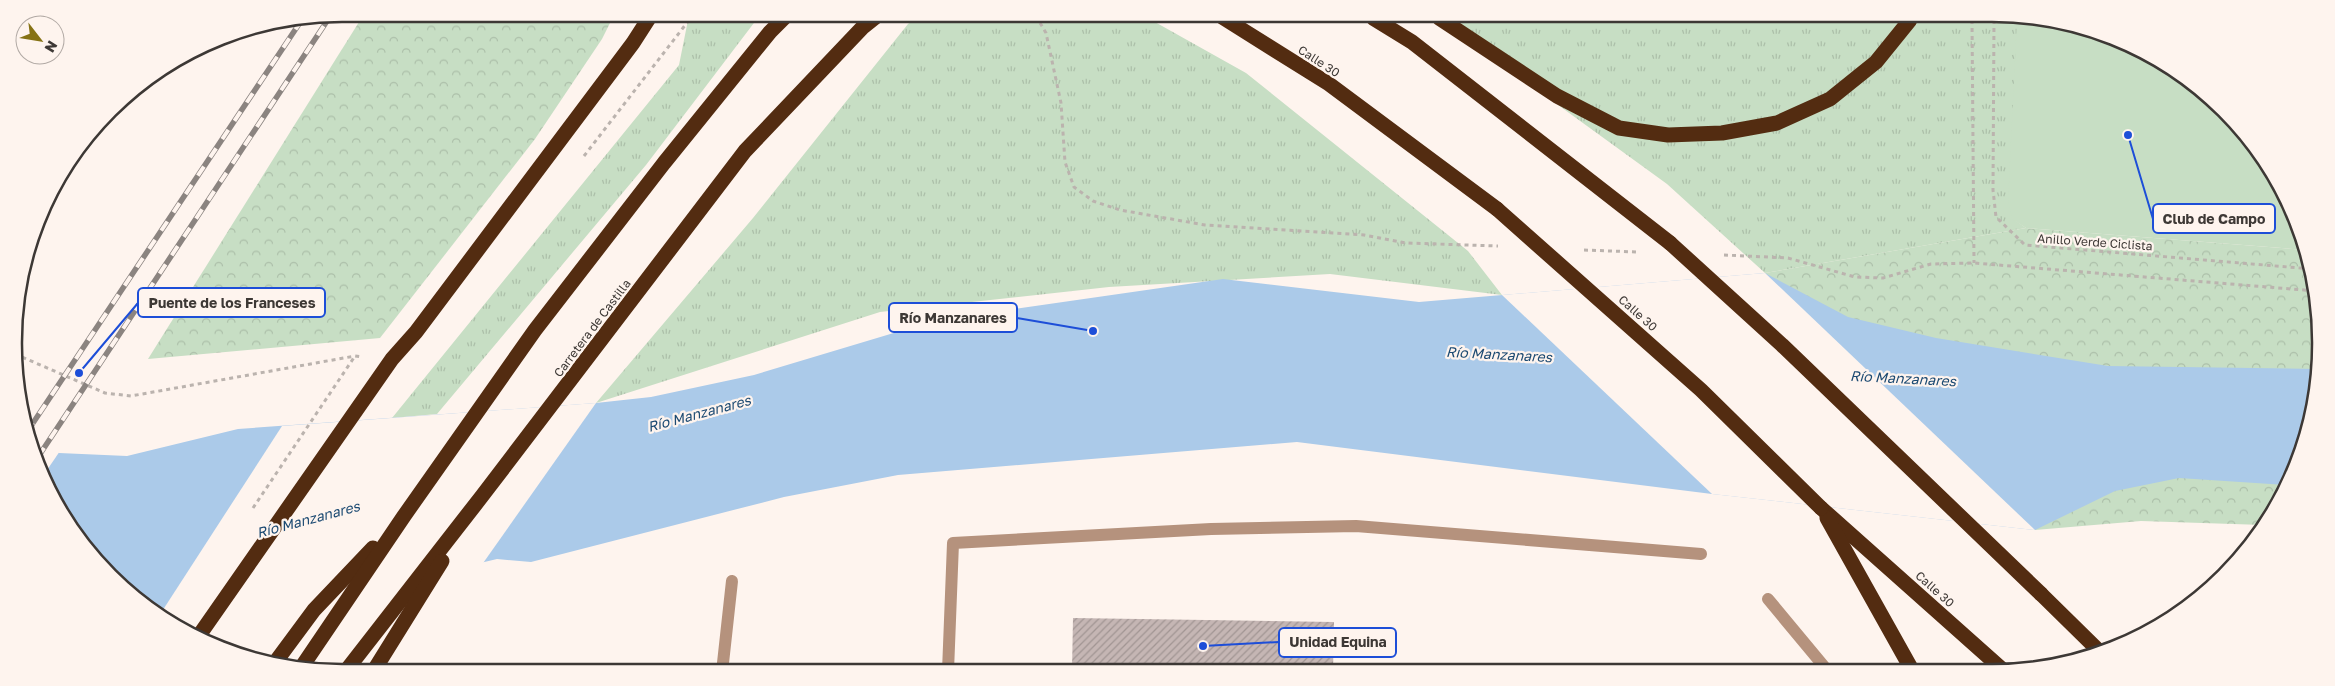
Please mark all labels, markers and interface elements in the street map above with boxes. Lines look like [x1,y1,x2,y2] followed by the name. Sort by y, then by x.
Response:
[15,15,65,65] north arrow
[42,38,62,56] text: N
[1295,42,1343,80] street label: Calle 30
[2153,204,2275,233] callout: Club de Campo
[2163,210,2265,227] text: Club de Campo
[2037,230,2153,254] street label: Anillo Verde Ciclista
[550,276,634,380] street label: Carretera de Castilla
[138,288,325,317] callout: Puente de los Franceses
[1616,292,1660,334] street label: Calle 30
[149,294,316,311] text: Puente de los Franceses
[889,303,1017,332] callout: Río Manzanares
[899,309,1007,326] text: Río Manzanares
[1446,343,1553,365] water label: Río Manzanares
[1850,367,1957,389] water label: Río Manzanares
[646,391,753,435] water label: Río Manzanares
[255,497,362,541] water label: Río Manzanares
[1913,568,1957,610] street label: Calle 30
[1279,628,1396,657] callout: Unidad Equina
[1289,633,1387,650] text: Unidad Equina

